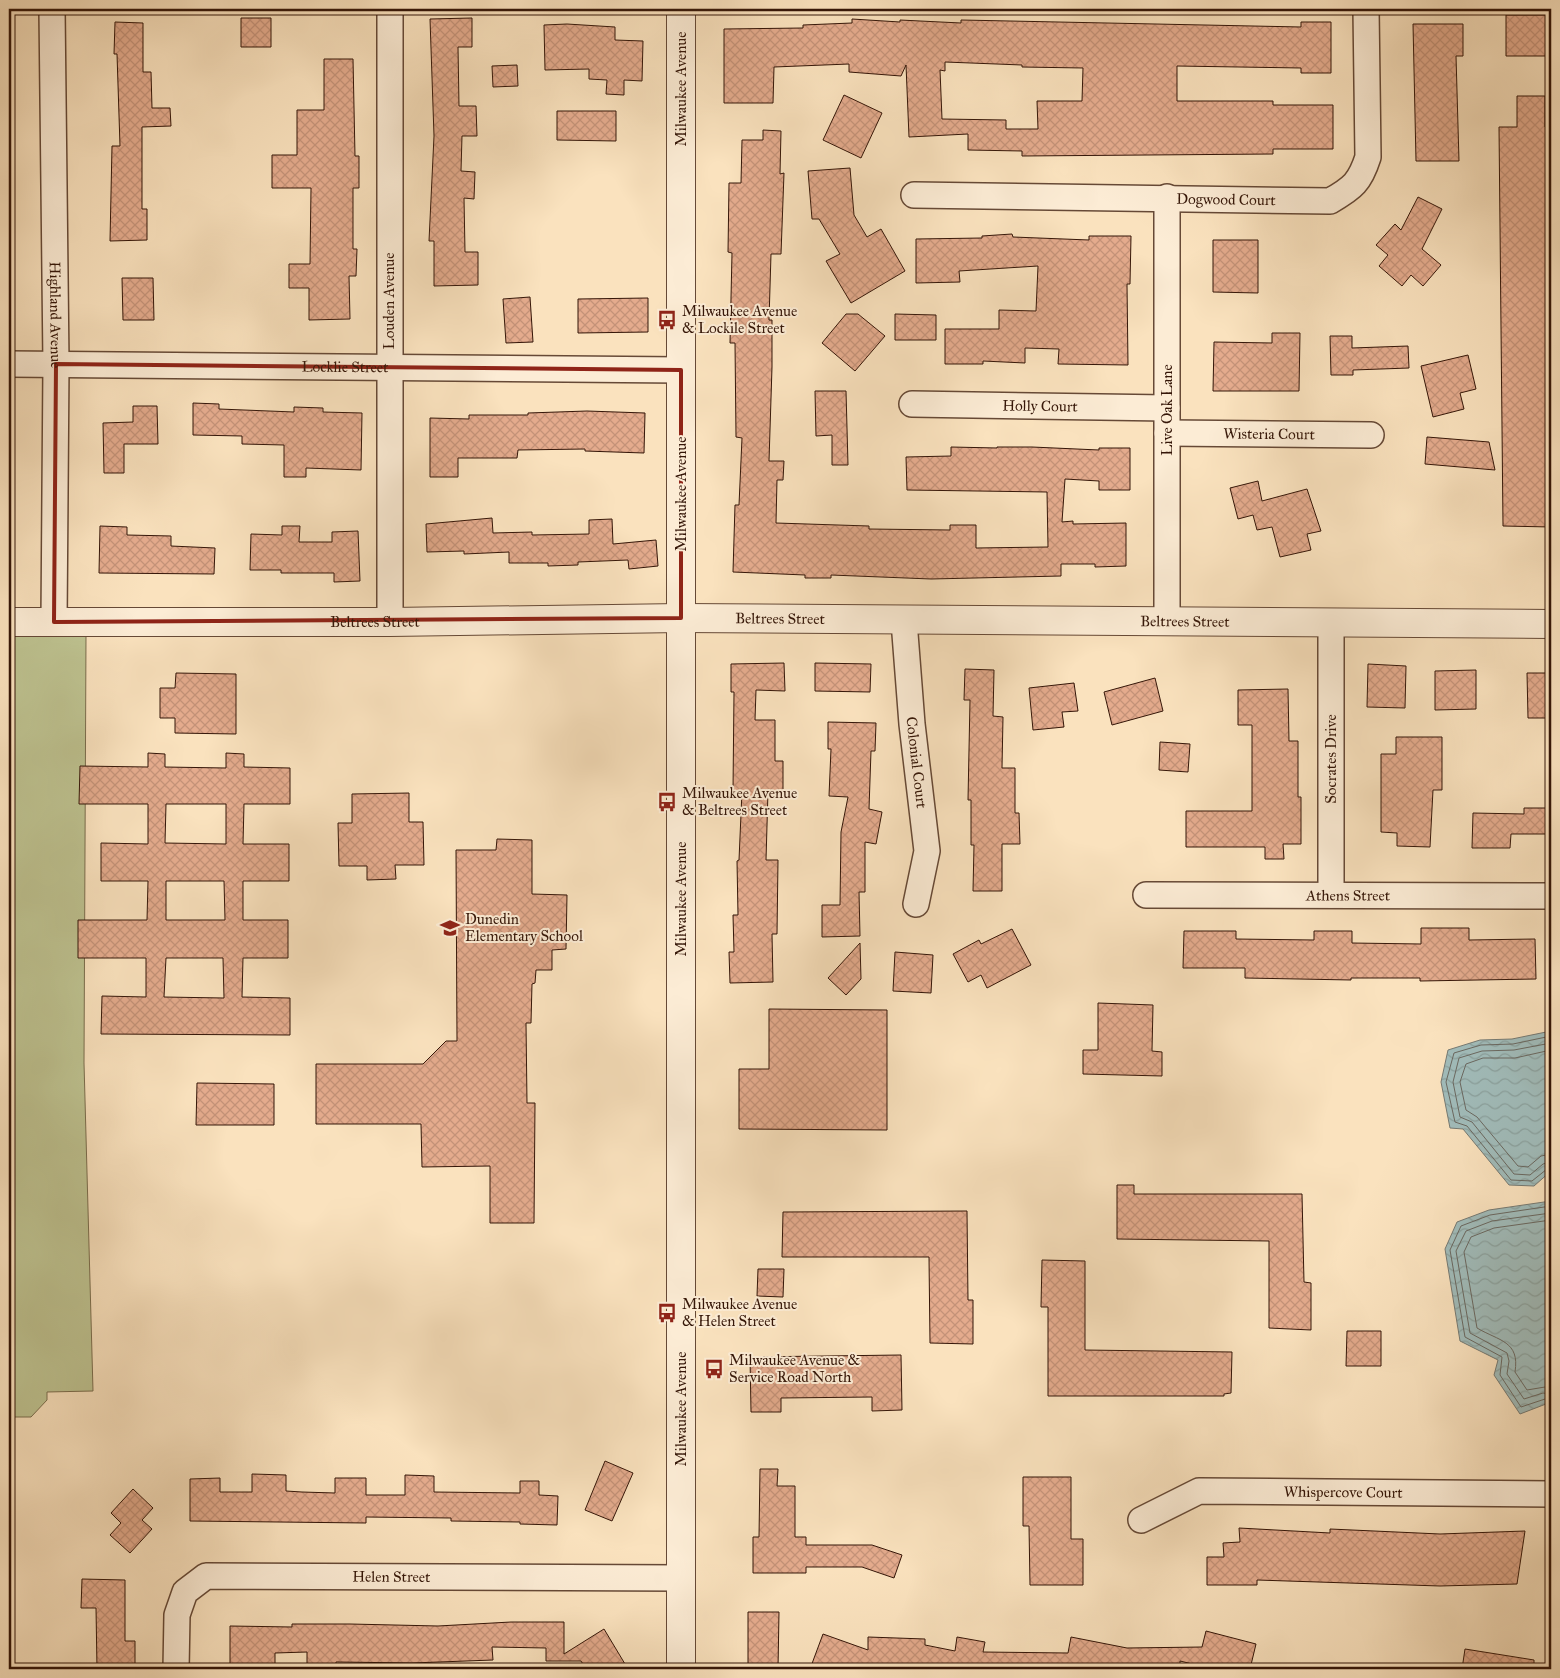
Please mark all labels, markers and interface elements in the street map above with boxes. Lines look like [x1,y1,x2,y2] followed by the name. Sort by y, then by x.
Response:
[672,31,690,147] street label: Milwaukee Avenue
[1176,190,1276,209] street label: Dogwood Court
[380,253,398,349] street label: Louden Avenue
[46,261,65,368] street label: Highland Avenue
[682,302,797,337] place label: Milwaukee Avenue & Lockile Street
[656,309,678,331] bus stop icon: Milwaukee Avenue & Lockile Street
[301,358,389,376] street label: Locklie Street
[1158,364,1176,456] street label: Live Oak Lane
[1002,396,1079,416] street label: Holly Court
[1223,425,1316,443] street label: Wisteria Court
[672,436,690,552] street label: Milwaukee Avenue
[735,609,825,628] street label: Beltrees Street
[1140,612,1230,631] street label: Beltrees Street
[330,613,421,631] street label: Beltrees Street
[1322,714,1340,804] street label: Socrates Drive
[902,716,931,810] street label: Colonial Court
[682,784,797,819] place label: Milwaukee Avenue & Beltrees Street
[656,791,678,813] bus stop icon: Milwaukee Avenue & Beltrees Street
[672,841,690,957] street label: Milwaukee Avenue
[1305,886,1391,905] street label: Athens Street
[465,910,584,945] place label: Dunedin Elementary School
[439,917,461,939] school or university icon: Dunedin Elementary School
[682,1295,797,1330] place label: Milwaukee Avenue & Helen Street
[656,1302,678,1324] bus stop icon: Milwaukee Avenue & Helen Street
[672,1351,690,1467] street label: Milwaukee Avenue
[729,1351,860,1386] place label: Milwaukee Avenue & Service Road North
[703,1358,725,1380] bus stop icon: Milwaukee Avenue & Service Road North
[1284,1483,1403,1502] street label: Whispercove Court
[352,1568,431,1586] street label: Helen Street

